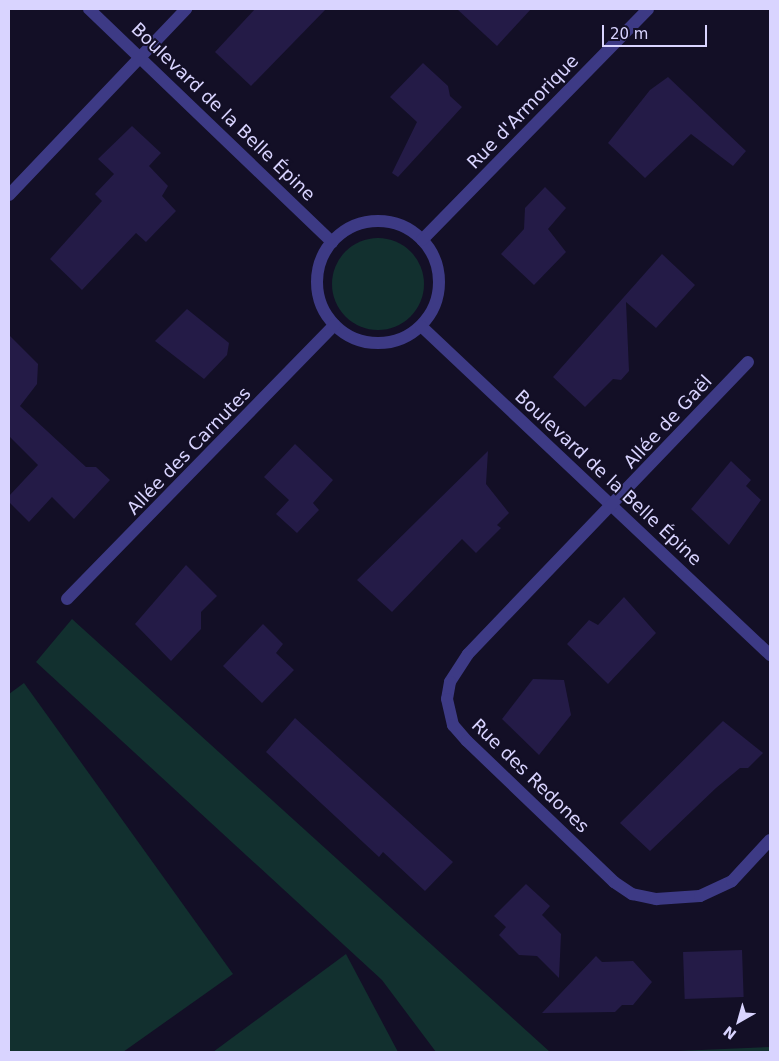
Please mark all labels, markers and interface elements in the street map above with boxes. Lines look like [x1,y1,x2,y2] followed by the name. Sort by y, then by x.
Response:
[604,15,709,47] scale bar
[127,18,319,206] street label: Boulevard de la Belle Épine
[610,25,648,43] text: 20 m
[463,50,583,174] street label: Rue d'Armorique
[619,371,717,473] street label: Allée de Gaël
[123,383,255,519] street label: Allée des Carnutes
[510,386,706,570] street label: Boulevard de la Belle Épine
[467,715,593,837] street label: Rue des Redones
[714,996,764,1046] north arrow
[720,1023,739,1043] text: N

